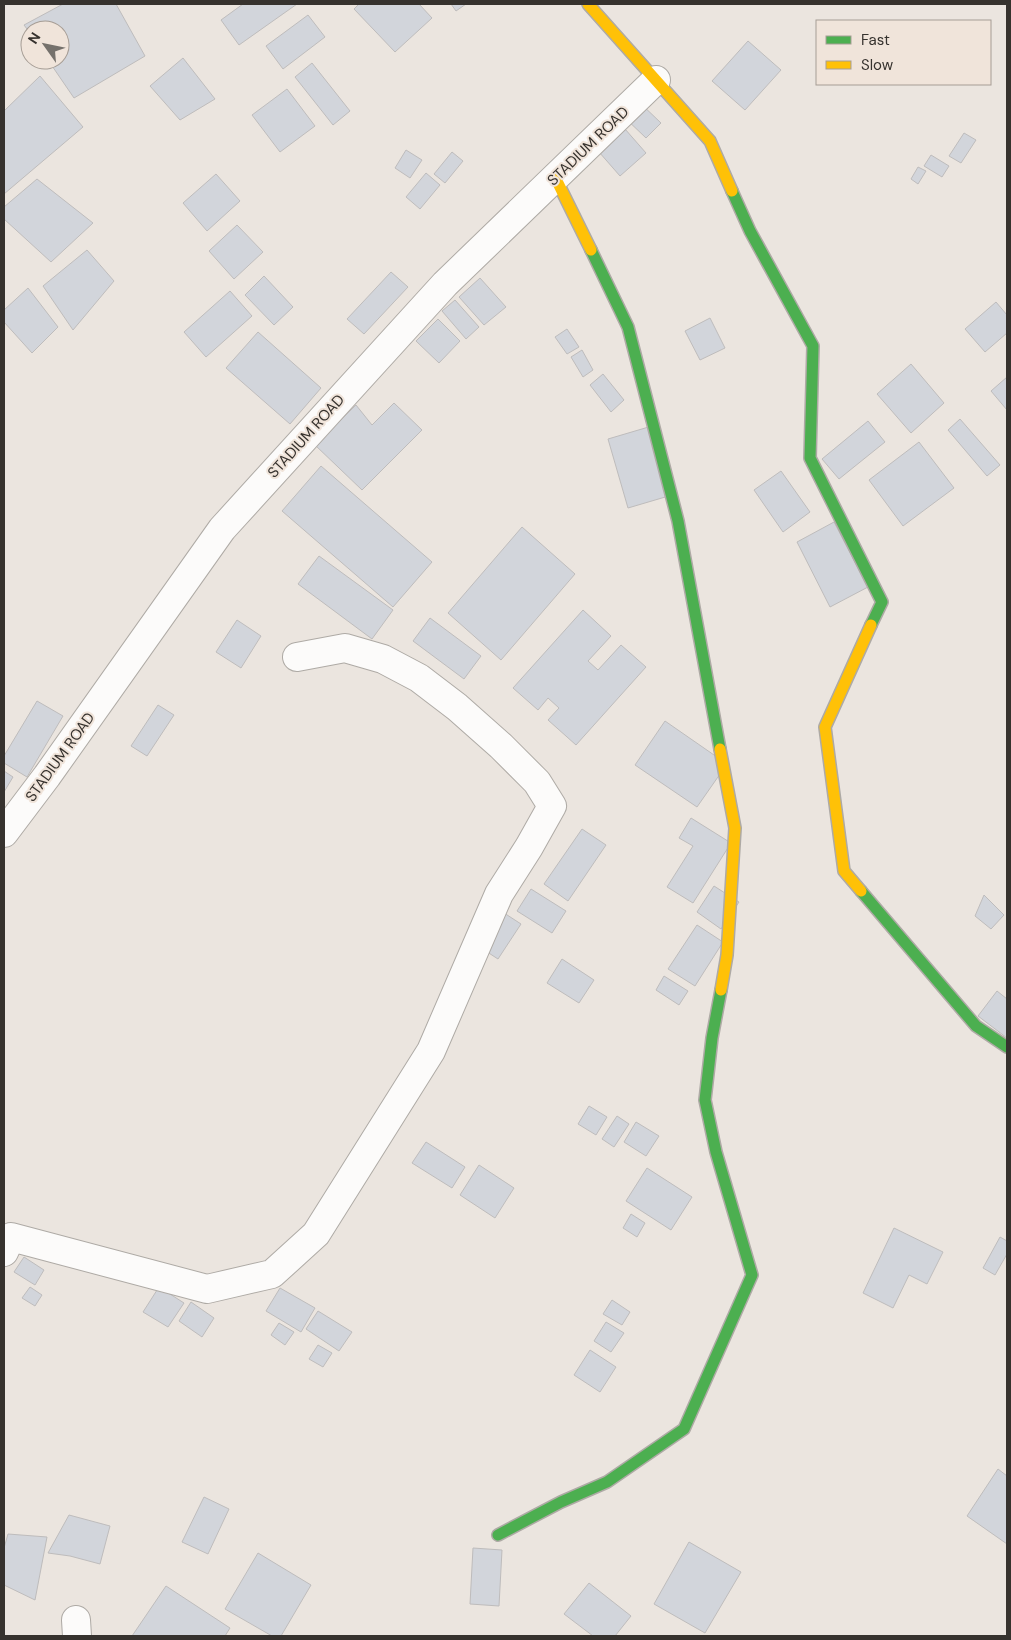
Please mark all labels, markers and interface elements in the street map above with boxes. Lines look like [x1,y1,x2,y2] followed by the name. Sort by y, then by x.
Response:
[20,20,70,70] north arrow
[816,20,991,85] legend
[24,29,44,47] text: N
[861,30,890,50] text: Fast
[861,55,894,75] text: Slow
[543,102,633,190] street label: STADIUM ROAD
[263,390,349,482] street label: STADIUM ROAD
[21,708,99,806] street label: STADIUM ROAD

